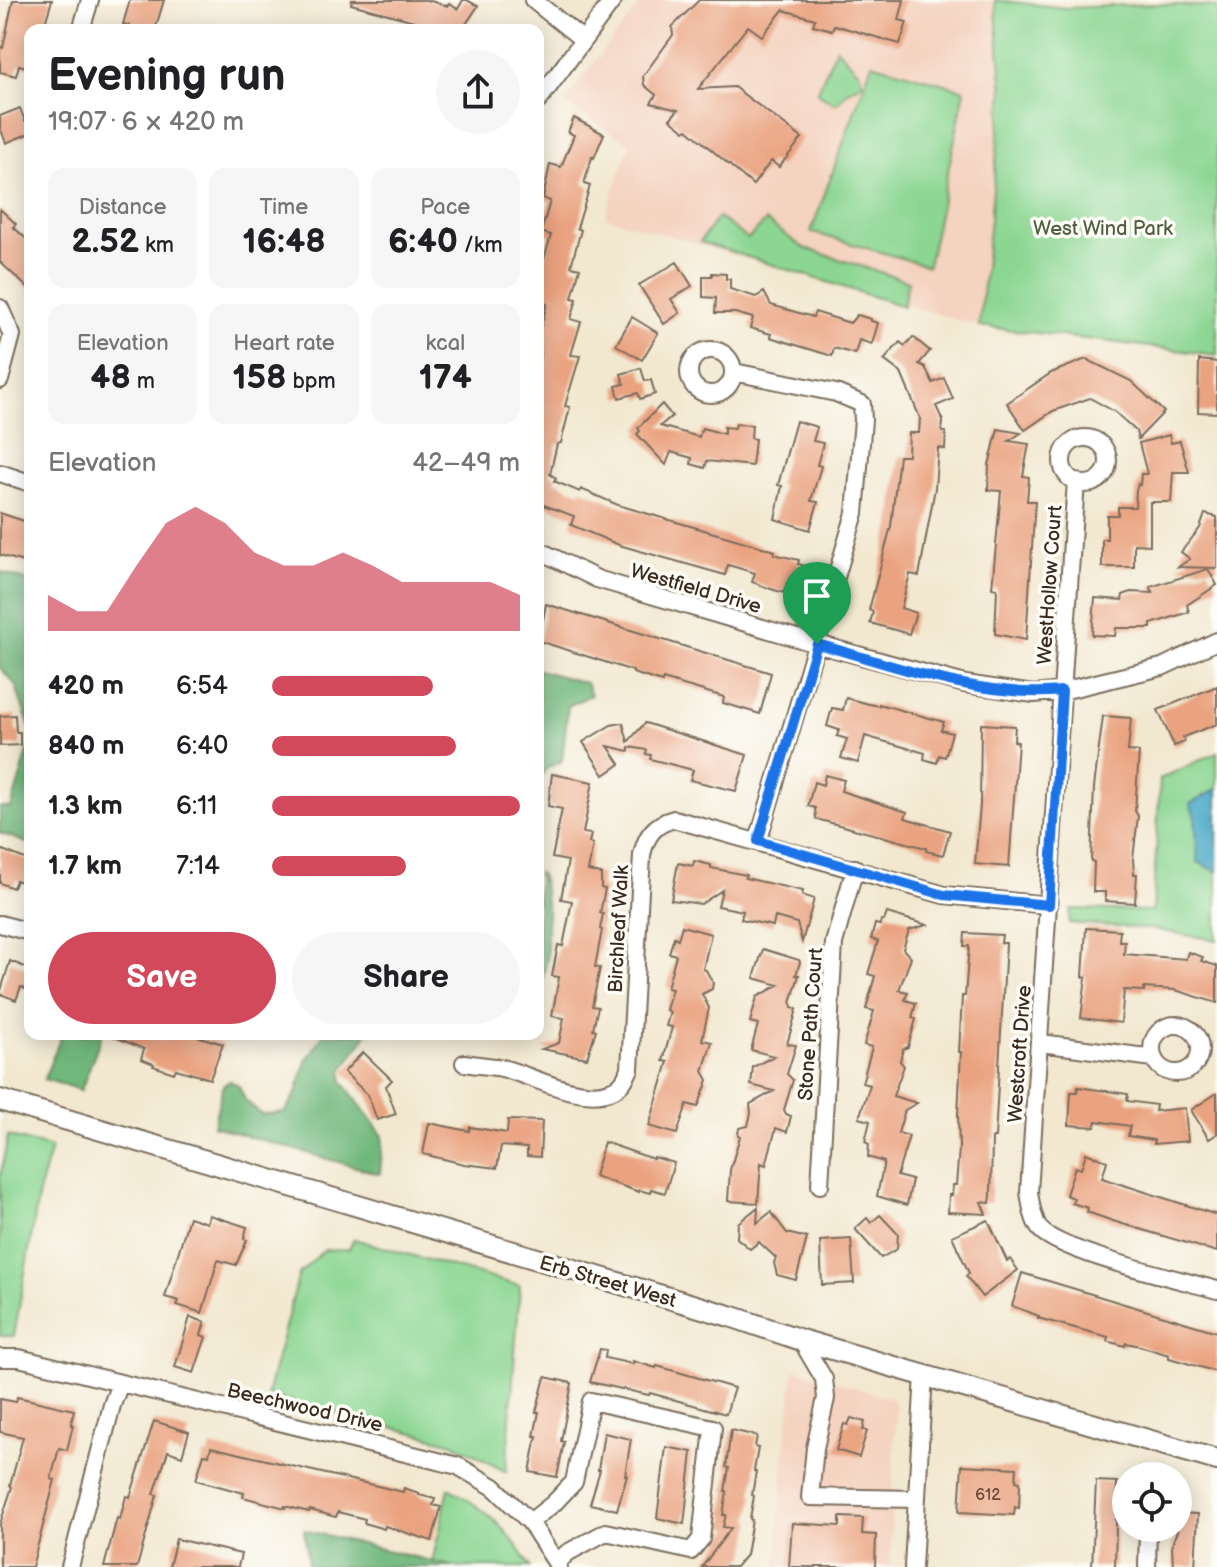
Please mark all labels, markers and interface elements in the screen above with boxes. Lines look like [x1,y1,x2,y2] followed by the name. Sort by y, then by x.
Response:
[48,50,285,103] text: Evening run
[436,50,520,134] button: share
[48,107,244,138] text: 19:07 · 6 × 420 m
[79,194,167,221] text: Distance
[260,194,308,221] text: Time
[420,194,470,221] text: Pace
[1033,217,1173,241] park label: West Wind Park
[71,221,139,262] text: 2.52
[242,221,326,262] text: 16:48
[388,221,458,262] text: 6:40
[139,232,174,259] text: km
[458,232,503,259] text: /km
[77,330,169,357] text: Elevation
[233,330,335,357] text: Heart rate
[426,330,465,357] text: kcal
[90,357,131,398] text: 48
[232,357,287,398] text: 158
[419,357,472,398] text: 174
[131,368,155,395] text: m
[287,368,336,395] text: bpm
[48,448,156,479] text: Elevation
[412,448,520,479] text: 42–49 m
[1032,504,1068,666] street label: WestHollow Court
[628,559,764,619] street label: Westfield Drive
[783,562,851,644] pin
[795,574,839,618] icon: arrive
[48,671,124,702] text: 420 m
[176,671,228,702] text: 6:54
[48,731,124,762] text: 840 m
[176,731,228,762] text: 6:40
[48,791,123,822] text: 1.3 km
[176,791,217,822] text: 6:11
[48,851,122,882] text: 1.7 km
[176,851,220,882] text: 7:14
[604,864,634,994] street label: Birchleaf Walk
[48,932,276,1024] button: Save
[292,932,520,1024] button: Share
[794,947,828,1101] street label: Stone Path Court
[1003,984,1037,1124] street label: Westcroft Drive
[537,1251,679,1313] street label: Erb Street West
[225,1378,385,1438] street label: Beechwood Drive
[1112,1462,1192,1542] map controls
[1112,1462,1192,1542] button: locate
[975,1486,1001,1505] house number: 612

